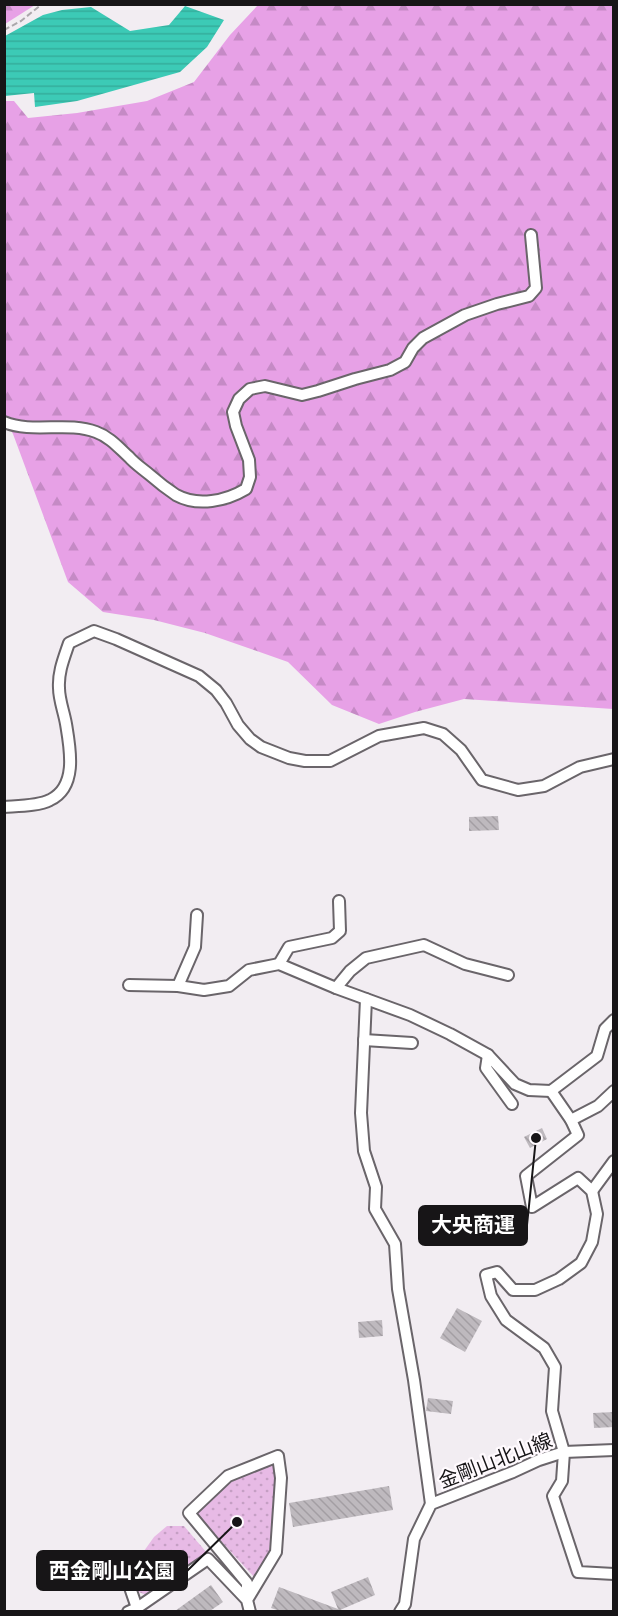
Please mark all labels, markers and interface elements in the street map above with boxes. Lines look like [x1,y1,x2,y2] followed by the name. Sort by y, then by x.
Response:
[419,1206,527,1245] callout: 大央商運
[431,1210,515,1238] text: 大央商運
[434,1426,556,1494] street label: 金剛山北山線
[37,1551,187,1590] callout: 西金剛山公園
[49,1556,175,1584] text: 西金剛山公園

